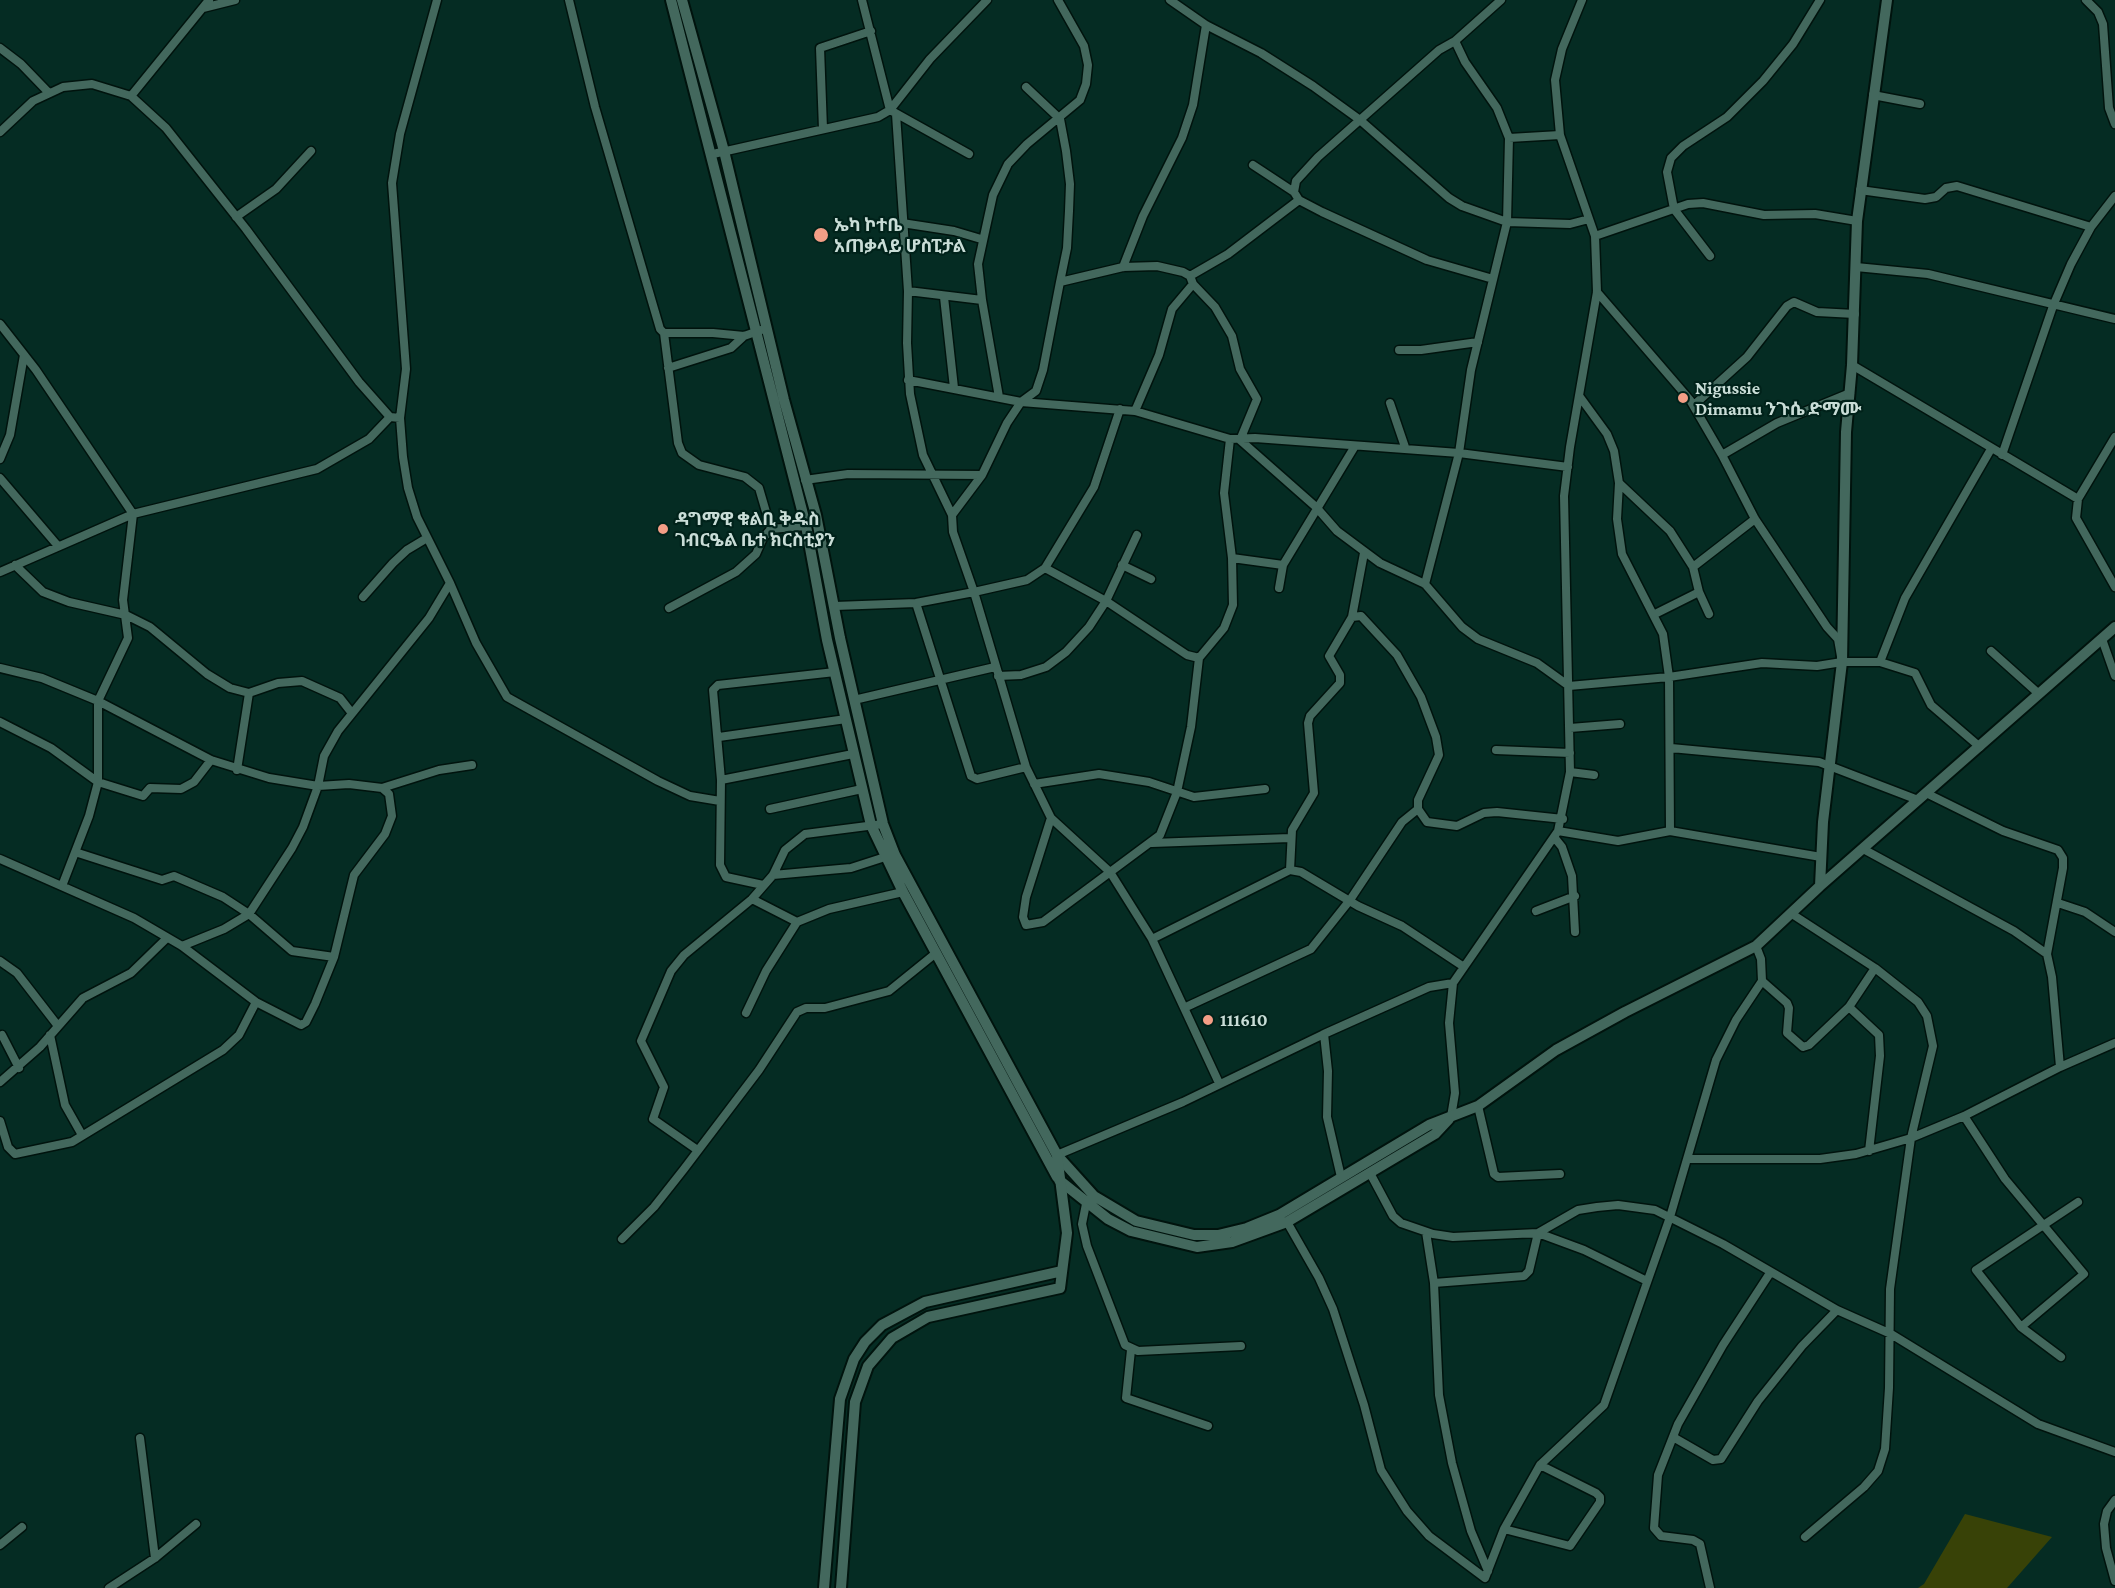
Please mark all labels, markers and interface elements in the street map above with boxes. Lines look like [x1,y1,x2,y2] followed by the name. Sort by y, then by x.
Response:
[834,214,966,256] place label: ኤካ ኮተቤ አጠቃላይ ሆስፒታል
[812,226,830,244] marker: ኤካ ኮተቤ አጠቃላይ ሆስፒታል
[1695,377,1861,420] place label: Nigussie Dimamu ንጉሴ ድማሙ
[1676,391,1690,405] marker: Nigussie Dimamu ንጉሴ ድማሙ
[675,508,835,550] place label: ዳግማዊ ቁልቢ ቅዱስ ገብርዔል ቤተ ክርስቲያን
[656,522,670,536] marker: ዳግማዊ ቁልቢ ቅዱስ ገብርዔል ቤተ ክርስቲያን
[1220,1009,1268,1031] place label: 111610
[1201,1013,1215,1027] marker: 111610

